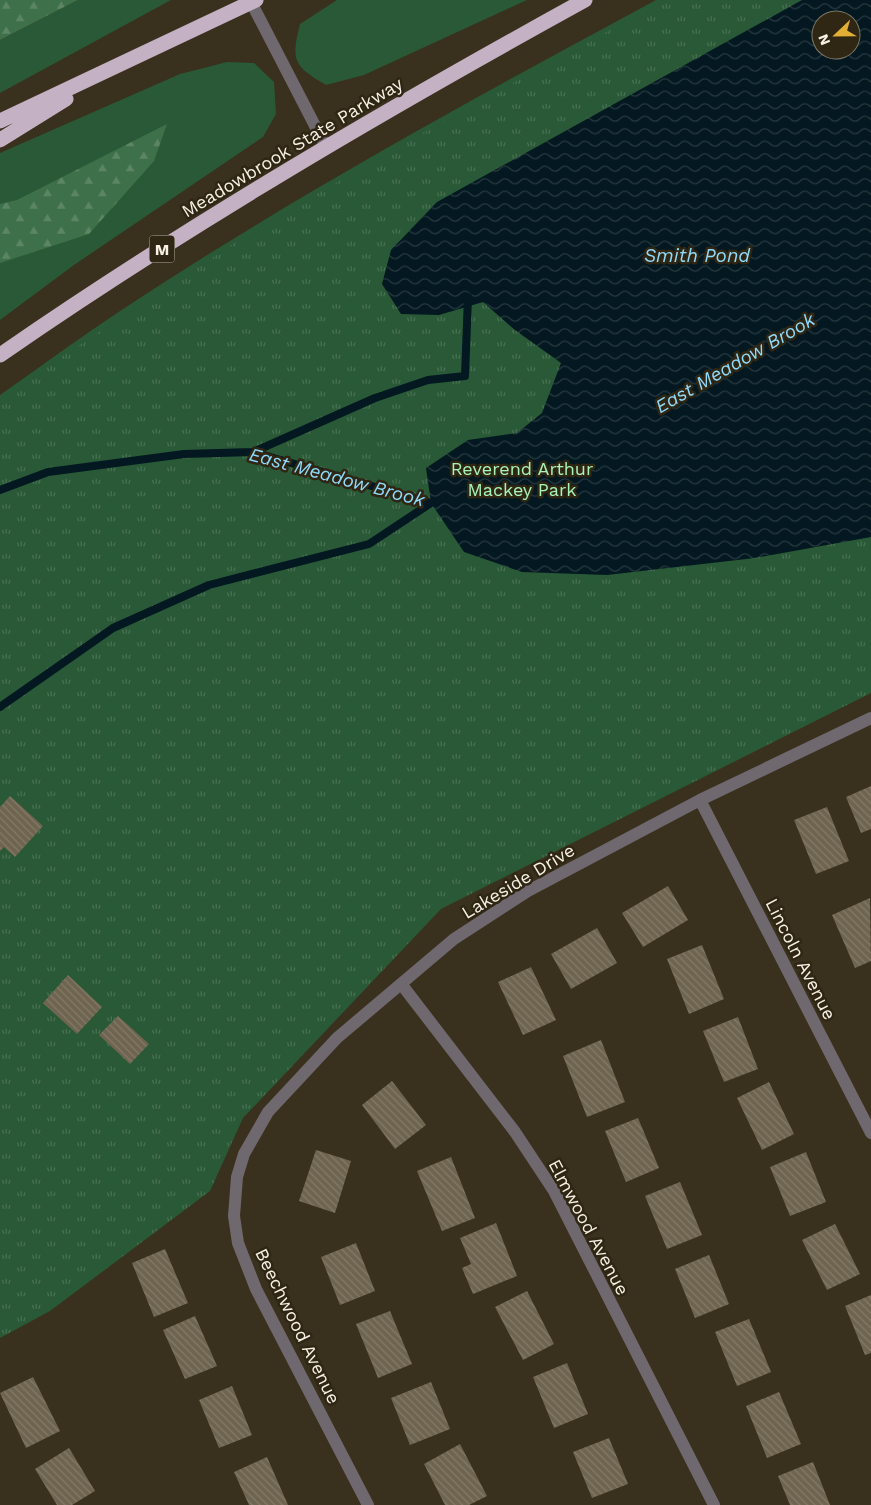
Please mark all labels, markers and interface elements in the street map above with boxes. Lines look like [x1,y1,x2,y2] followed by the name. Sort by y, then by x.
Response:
[811,10,861,60] north arrow
[815,32,833,48] text: N
[178,72,407,221] street label: Meadowbrook State Parkway
[150,235,174,262] road number: M
[644,244,751,267] water label: Smith Pond
[651,308,820,418] water label: East Meadow Brook
[247,442,428,512] water label: East Meadow Brook
[451,458,593,500] park label: Reverend Arthur Mackey Park
[458,839,578,923] street label: Lakeside Drive
[761,895,841,1023] street label: Lincoln Avenue
[544,1156,634,1298] street label: Elmwood Avenue
[251,1245,345,1407] street label: Beechwood Avenue

